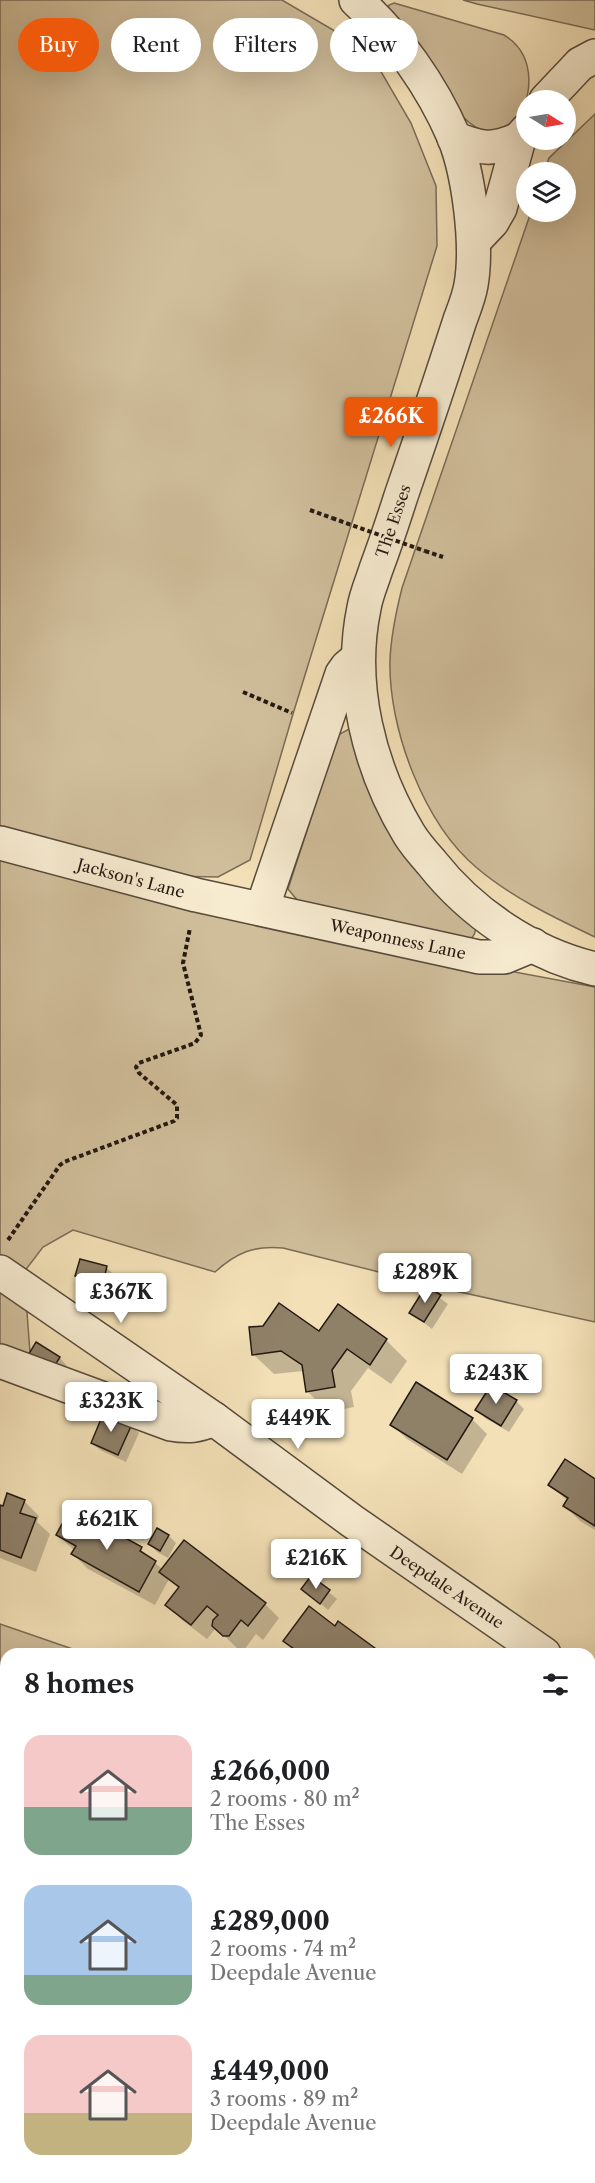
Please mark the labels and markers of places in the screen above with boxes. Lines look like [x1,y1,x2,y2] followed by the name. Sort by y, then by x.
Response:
[349,397,433,448] pin: £266K
[383,1253,467,1304] pin: £289K
[79,1273,163,1324] pin: £367K
[454,1354,538,1405] pin: £243K
[69,1382,153,1433] pin: £323K
[256,1399,340,1450] pin: £449K
[65,1500,149,1551] pin: £621K
[274,1539,358,1590] pin: £216K

